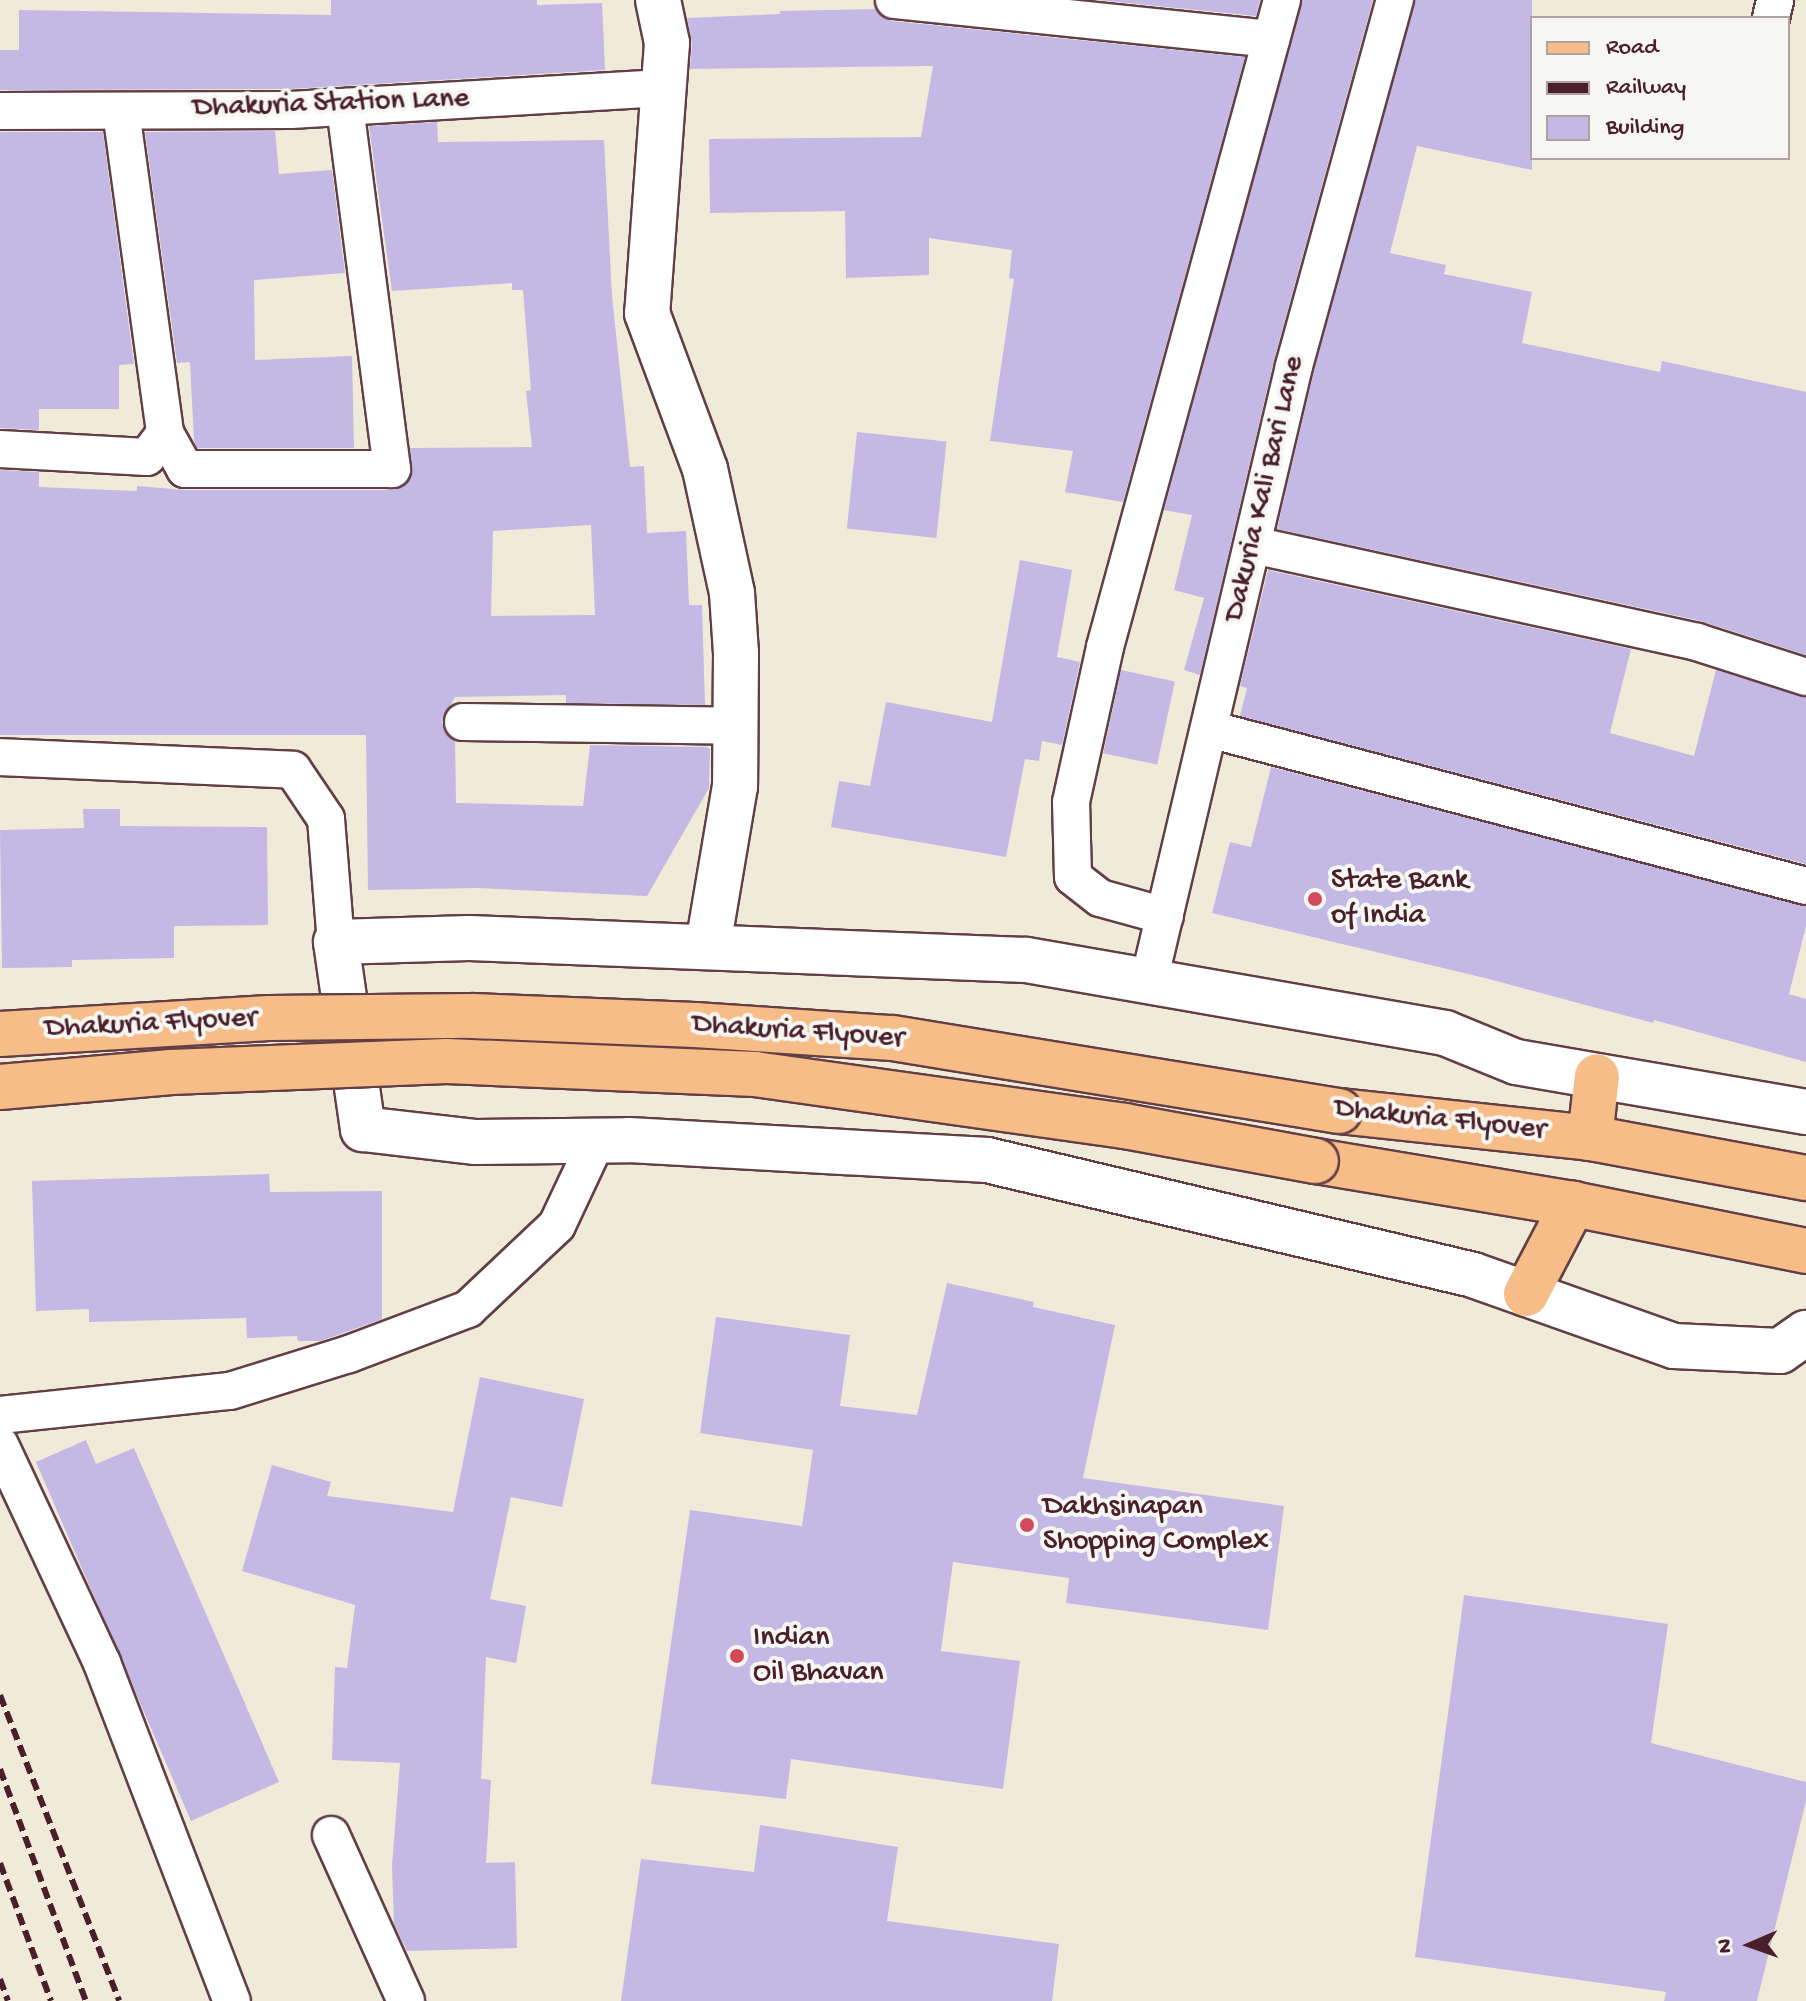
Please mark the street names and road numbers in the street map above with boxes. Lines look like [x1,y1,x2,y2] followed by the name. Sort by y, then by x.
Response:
[192,82,470,128] street label: Dhakuria Station Lane
[1218,353,1314,625] street label: Dakuria Kali Bari Lane
[44,1001,258,1049] street label: Dhakuria Flyover
[691,1008,905,1058] street label: Dhakuria Flyover
[1333,1092,1547,1150] street label: Dhakuria Flyover

